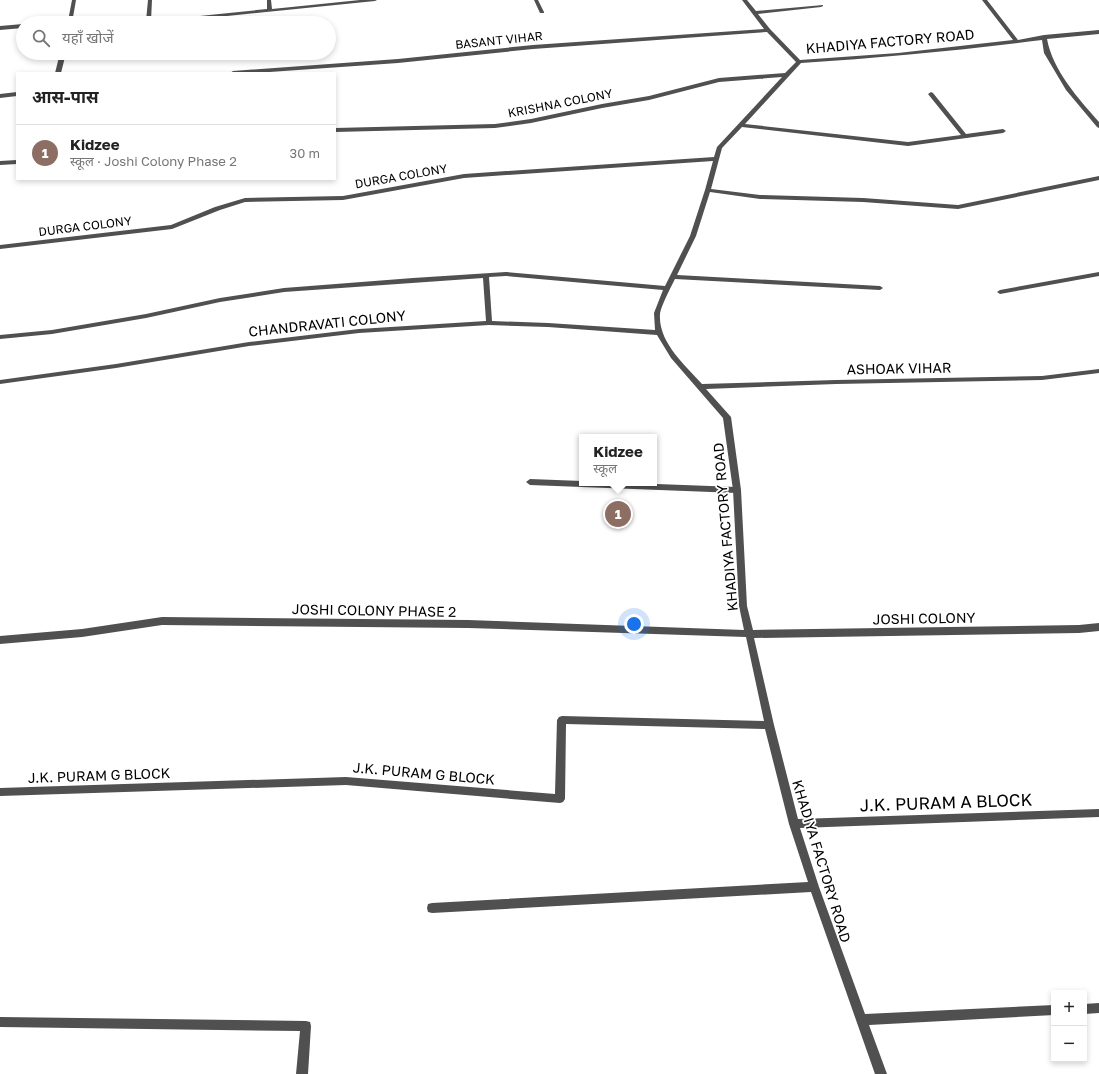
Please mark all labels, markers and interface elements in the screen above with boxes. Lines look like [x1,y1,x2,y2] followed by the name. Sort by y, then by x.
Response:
[16,16,336,60] search box
[805,25,975,57] street label: KHADIYA FACTORY ROAD
[30,27,52,49] icon: search
[62,28,114,46] text: यहाँ खोजें
[454,28,544,52] street label: BASANT VIHAR
[506,85,614,120] street label: KRISHNA COLONY
[32,86,99,107] text: आस-पास
[70,135,120,153] text: Kidzee
[42,145,48,161] text: 1
[290,145,320,161] text: 30 m
[70,153,237,169] text: स्कूल · Joshi Colony Phase 2
[354,160,449,192] street label: DURGA COLONY
[38,213,133,239] street label: DURGA COLONY
[248,306,406,340] street label: CHANDRAVATI COLONY
[846,359,952,377] street label: ASHOAK VIHAR
[579,434,657,486] popup
[593,442,643,460] text: Kidzee
[709,442,741,612] street label: KHADIYA FACTORY ROAD
[593,460,617,476] text: स्कूल
[605,499,631,529] pin: 1
[292,600,456,620] street label: JOSHI COLONY PHASE 2
[872,609,976,627] street label: JOSHI COLONY
[624,614,644,634] your location
[352,758,496,788] street label: J.K. PURAM G BLOCK
[28,764,171,786] street label: J.K. PURAM G BLOCK
[789,778,855,944] street label: KHADIYA FACTORY ROAD
[859,788,1033,816] street label: J.K. PURAM A BLOCK
[1051,990,1087,1062] map controls
[1051,990,1087,1026] button: +
[1051,1026,1087,1062] button: −

